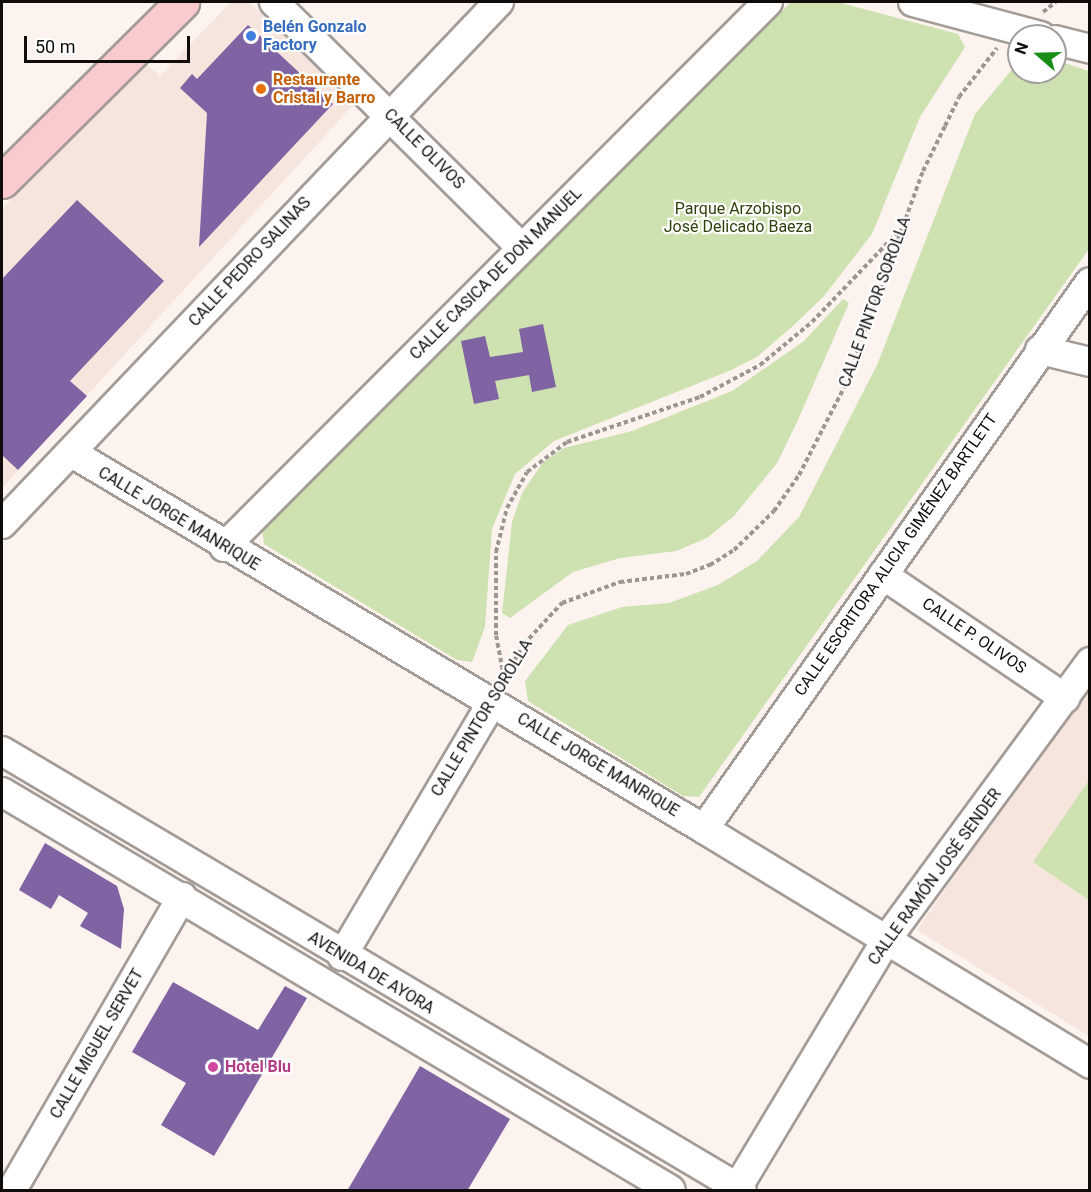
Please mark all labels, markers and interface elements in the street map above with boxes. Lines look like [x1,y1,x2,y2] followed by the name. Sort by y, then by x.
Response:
[263,17,367,55] place label: Belén Gonzalo Factory
[27,24,194,62] scale bar
[1007,24,1067,84] north arrow
[244,29,258,43] marker: Belén Gonzalo Factory
[35,36,75,57] text: 50 m
[1011,40,1032,57] text: N
[273,70,375,108] place label: Restaurante Cristal y Barro
[254,82,268,96] marker: Restaurante Cristal y Barro
[380,105,468,193] street label: CALLE OLIVOS
[406,184,586,364] street label: CALLE CASICA DE DON MANUEL
[185,193,315,331] street label: CALLE PEDRO SALINAS
[664,199,812,237] park label: Parque Arzobispo José Delicado Baeza
[835,214,915,390] street label: CALLE PINTOR SOROLLA
[791,410,1001,700] street label: CALLE ESCRITORA ALICIA GIMÉNEZ BARTLETT
[95,463,263,575] street label: CALLE JORGE MANRIQUE
[918,594,1030,678] street label: CALLE P. OLIVOS
[427,636,537,800] street label: CALLE PINTOR SOROLLA
[514,709,682,821] street label: CALLE JORGE MANRIQUE
[864,785,1006,969] street label: CALLE RAMÓN JOSÉ SENDER
[305,928,437,1018] street label: AVENIDA DE AYORA
[46,966,148,1122] street label: CALLE MIGUEL SERVET
[225,1057,291,1077] place label: Hotel Blu
[206,1060,220,1074] marker: Hotel Blu

